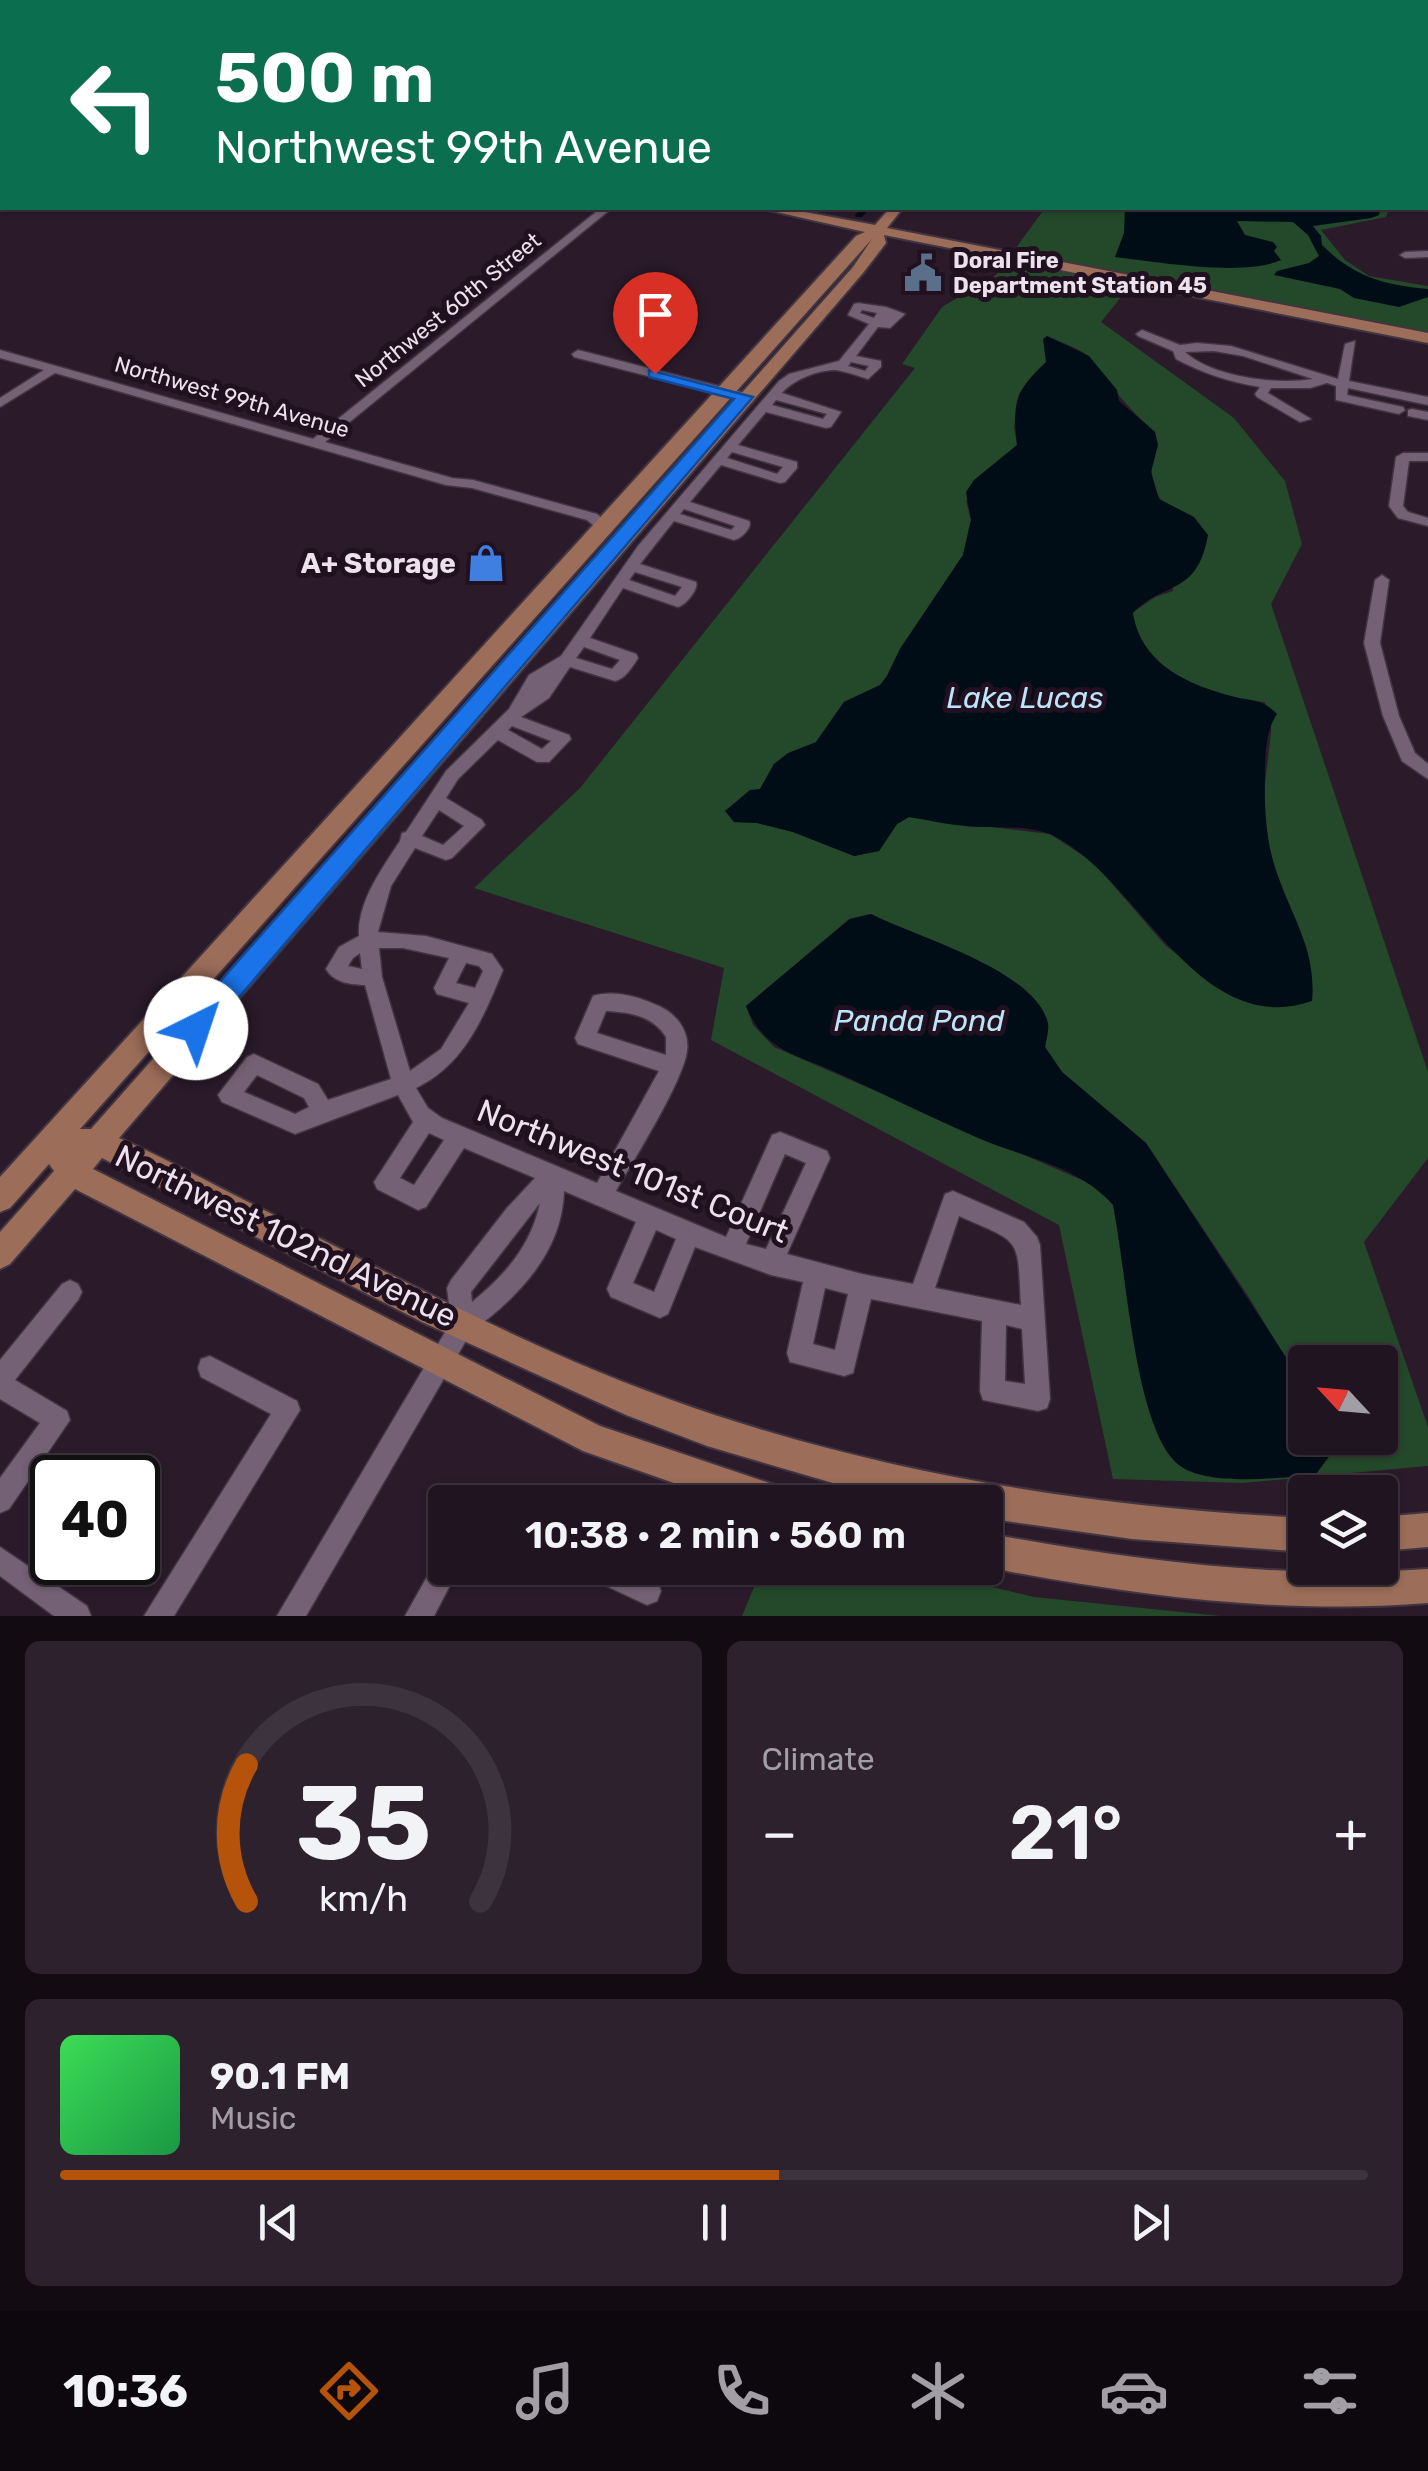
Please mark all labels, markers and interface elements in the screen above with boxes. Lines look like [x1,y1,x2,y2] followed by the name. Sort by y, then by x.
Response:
[215,37,434,120] text: 500 m
[50,40,180,170] icon: left
[215,121,712,174] text: Northwest 99th Avenue
[350,227,547,393] street label: Northwest 60th Street
[953,247,1207,299] place label: Doral Fire Department Station 45
[902,252,944,294] public building icon: Doral Fire Department Station 45
[613,272,698,375] pin
[628,287,683,342] icon: arrive
[112,351,352,443] street label: Northwest 99th Avenue
[465,542,507,584] shop icon: A+ Storage
[301,547,456,580] place label: A+ Storage
[947,680,1103,716] water label: Lake Lucas
[144,976,248,1080] position arrow
[834,1003,1005,1039] water label: Panda Pond
[472,1091,794,1251] street label: Northwest 101st Court
[109,1137,463,1335] street label: Northwest 102nd Avenue
[1288,1345,1398,1455] north arrow
[1288,1345,1398,1585] map controls
[30,1455,160,1585] speed limit sign: 40
[1288,1475,1398,1585] button: layers
[525,1512,906,1558] text: 10:38 · 2 min · 560 m
[762,1740,875,1778] text: Climate
[295,1762,431,1885] text: 35
[1009,1789,1122,1878] text: 21°
[762,1801,797,1866] text: −
[1334,1801,1368,1866] text: +
[319,1878,408,1920] text: km/h
[210,2053,350,2099] text: 90.1 FM
[210,2099,296,2137] text: Music
[251,2195,306,2250] icon: previous
[687,2195,742,2250] icon: pause
[1123,2195,1178,2250] icon: next
[314,2356,384,2426] icon: directions
[510,2356,580,2426] icon: music
[707,2356,777,2426] icon: phone
[903,2356,973,2426] icon: climate
[1099,2356,1169,2426] icon: car
[1295,2356,1365,2426] icon: filters
[63,2365,188,2418] text: 10:36

